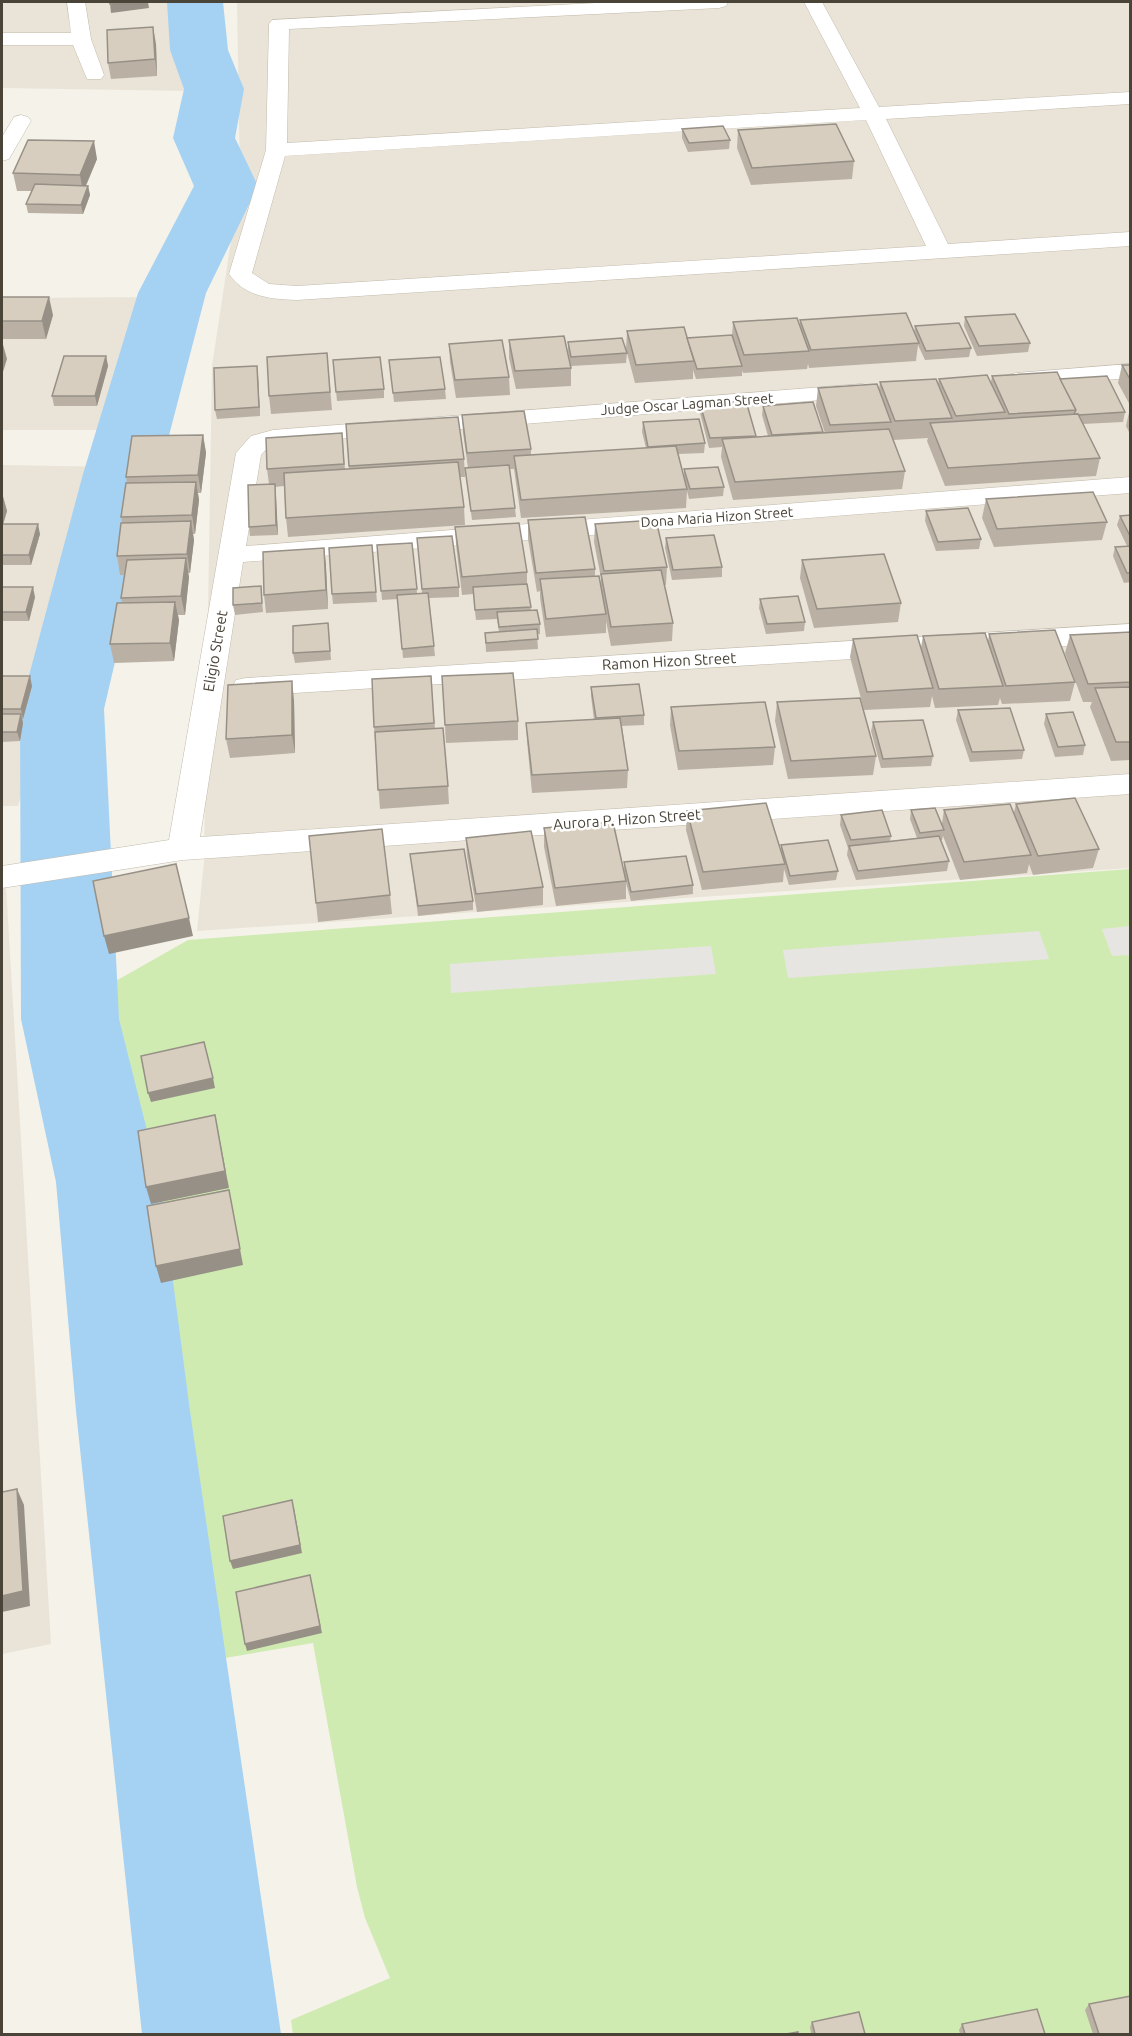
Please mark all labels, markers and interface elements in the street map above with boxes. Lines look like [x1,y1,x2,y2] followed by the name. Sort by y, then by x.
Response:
[600,390,774,418] street label: Judge Oscar Lagman Street
[640,504,794,530] street label: Dona Maria Hizon Street
[199,609,231,693] street label: Eligio Street
[602,649,737,673] street label: Ramon Hizon Street
[553,805,701,833] street label: Aurora P. Hizon Street

